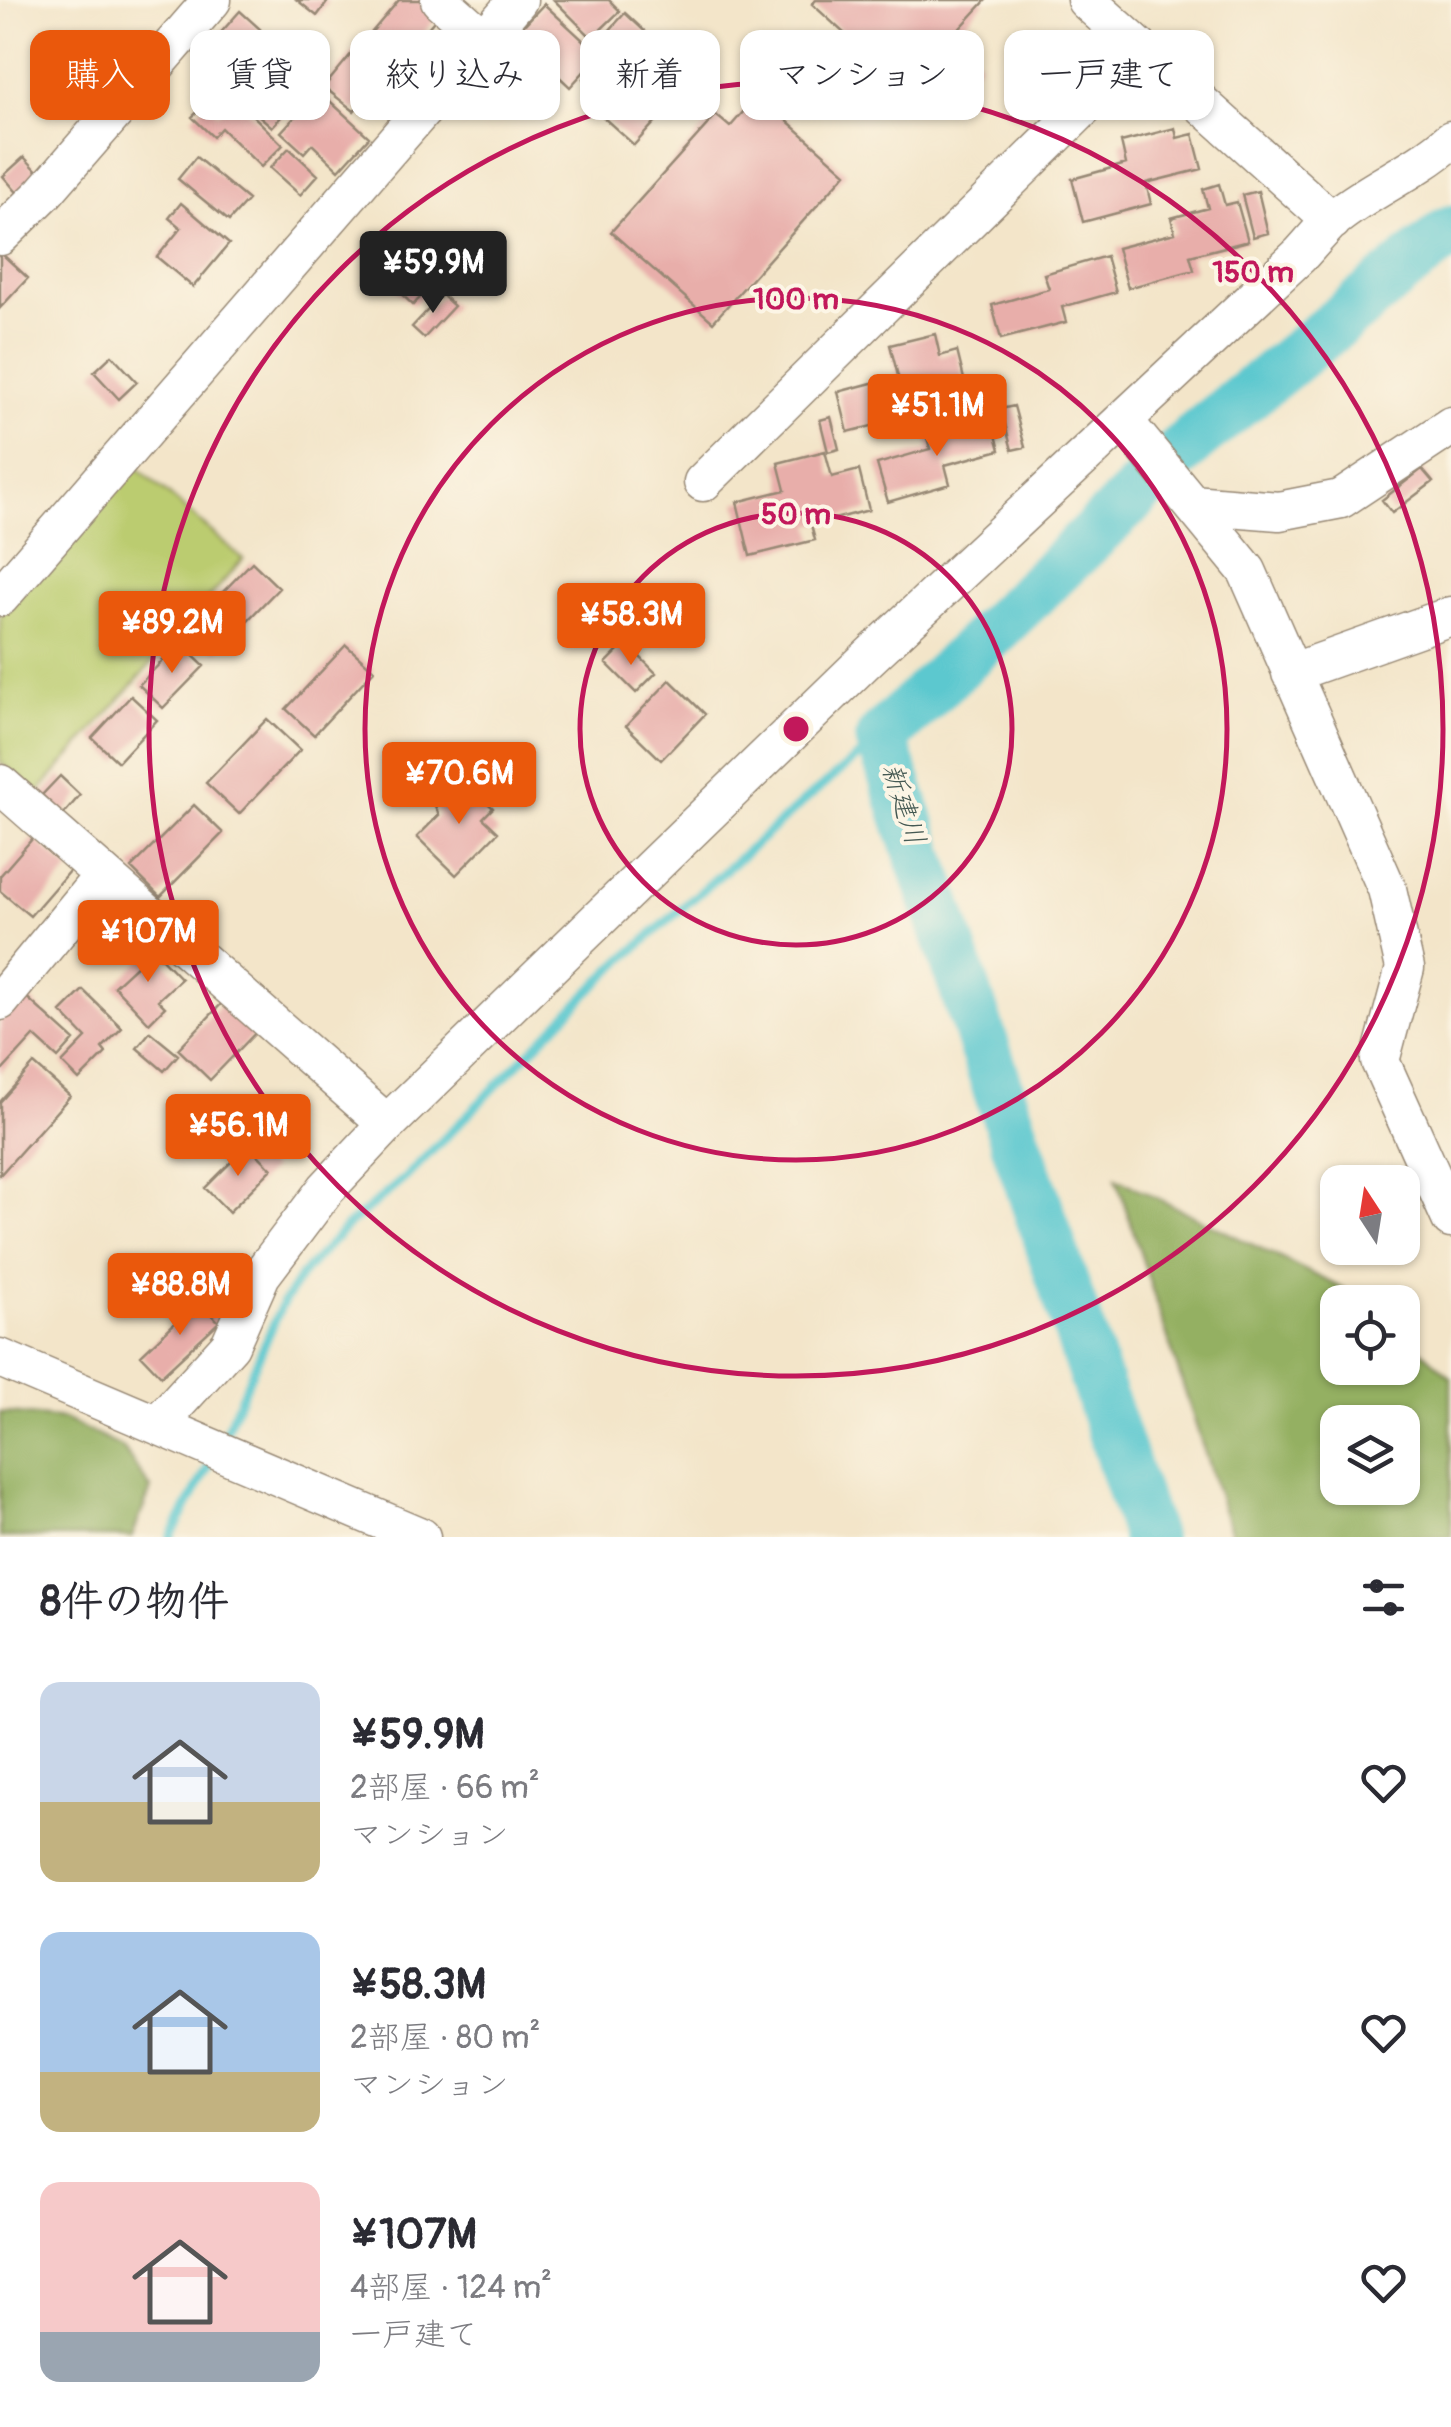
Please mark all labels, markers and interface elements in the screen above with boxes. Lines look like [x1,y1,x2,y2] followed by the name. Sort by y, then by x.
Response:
[30,30,170,120] chip: 購入
[190,30,330,120] chip: 賃貸
[350,30,560,120] chip: 絞り込み
[580,30,720,120] chip: 新着
[740,30,984,120] chip: マンション
[1004,30,1214,120] chip: 一戸建て
[352,231,514,316] pin: ¥59.9M
[382,243,484,283] text: ¥59.9M
[1212,254,1294,291] text: 150 m
[753,281,839,318] text: 100 m
[856,374,1018,459] pin: ¥51.1M
[890,386,984,426] text: ¥51.1M
[761,496,831,533] text: 50 m
[550,583,712,668] pin: ¥58.3M
[91,591,253,676] pin: ¥89.2M
[579,595,683,635] text: ¥58.3M
[121,603,223,643] text: ¥89.2M
[778,711,814,747] centre of rings
[378,742,540,827] pin: ¥70.6M
[404,754,514,794] text: ¥70.6M
[873,759,933,849] water label: 新建川
[78,900,218,985] pin: ¥107M
[100,912,196,952] text: ¥107M
[157,1094,319,1179] pin: ¥56.1M
[188,1106,288,1146] text: ¥56.1M
[1320,1165,1420,1265] north arrow
[1320,1165,1420,1505] map controls
[99,1253,261,1338] pin: ¥88.8M
[130,1265,230,1305] text: ¥88.8M
[1320,1285,1420,1385] button: locate
[1320,1405,1420,1505] button: layers
[1356,1570,1411,1625] icon: filters
[40,1576,229,1628] text: 8件の物件
[350,1709,485,1761] text: ¥59.9M
[120,1722,240,1842] icon: home
[1356,1755,1411,1810] icon: heart
[350,1768,540,1808] text: 2部屋 · 66 m²
[350,1815,509,1855] text: マンション
[350,1959,486,2011] text: ¥58.3M
[120,1972,240,2092] icon: home
[1356,2005,1411,2060] icon: heart
[350,2018,540,2058] text: 2部屋 · 80 m²
[350,2065,509,2105] text: マンション
[350,2209,477,2261] text: ¥107M
[120,2222,240,2342] icon: home
[1356,2255,1411,2310] icon: heart
[350,2268,552,2308] text: 4部屋 · 124 m²
[350,2315,478,2355] text: 一戸建て

